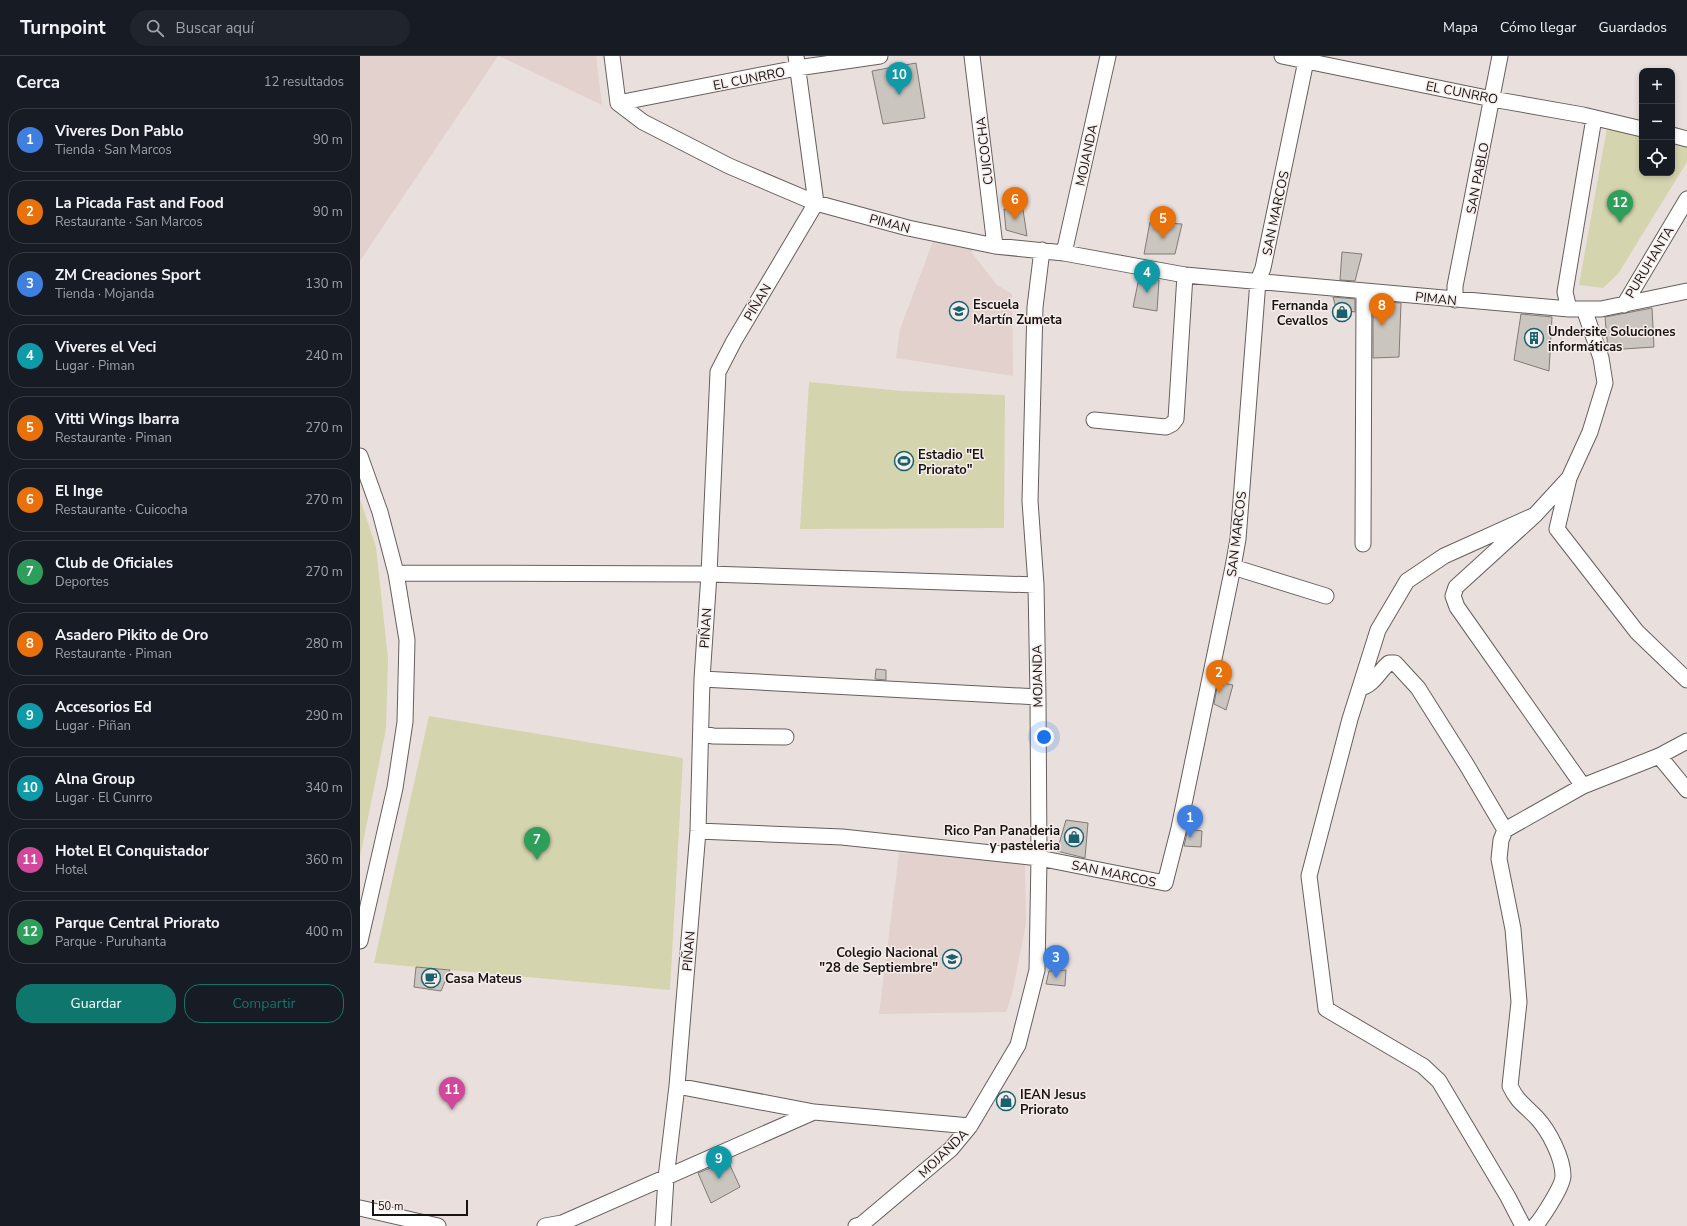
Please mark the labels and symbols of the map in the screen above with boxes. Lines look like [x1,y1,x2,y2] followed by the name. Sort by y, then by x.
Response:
[886,62,912,95] pin: 10
[712,63,787,95] street label: EL CUNRRO
[1424,77,1499,109] street label: EL CUNRRO
[972,115,998,186] street label: CUICOCHA
[1072,122,1102,188] street label: MOJANDA
[1462,141,1494,216] street label: SAN PABLO
[1258,169,1294,257] street label: SAN MARCOS
[1002,187,1028,220] pin: 6
[1607,190,1633,223] pin: 12
[1150,206,1176,239] pin: 5
[867,210,912,238] street label: PIMAN
[1621,223,1679,302] street label: PURUHANTA
[1134,260,1160,293] pin: 4
[740,281,776,324] street label: PIÑAN
[1414,288,1458,310] street label: PIMAN
[1369,293,1395,326] pin: 8
[973,296,1062,329] place label: Escuela Martín Zumeta
[1272,297,1328,330] place label: Fernanda Cevallos
[948,300,970,322] school or university icon: Escuela Martín Zumeta
[1331,301,1353,323] shop icon: Fernanda Cevallos
[1548,323,1676,356] place label: Undersite Soluciones informáticas
[1523,327,1545,349] building icon: Undersite Soluciones informáticas
[918,446,985,479] place label: Estadio "El Priorato"
[893,450,915,472] sports icon: Estadio "El Priorato"
[1223,490,1251,578] street label: SAN MARCOS
[696,607,716,649] street label: PIÑAN
[1028,644,1048,708] street label: MOJANDA
[1206,660,1232,693] pin: 2
[1034,727,1054,747] your location
[1177,805,1203,838] pin: 1
[944,822,1060,855] place label: Rico Pan Panaderia y pasteleria
[1063,826,1085,848] shop icon: Rico Pan Panaderia y pasteleria
[524,827,550,860] pin: 7
[1070,856,1158,892] street label: SAN MARCOS
[678,930,700,972] street label: PIÑAN
[819,944,939,977] place label: Colegio Nacional "28 de Septiembre"
[1043,945,1069,978] pin: 3
[941,948,963,970] school or university icon: Colegio Nacional "28 de Septiembre"
[420,967,442,989] cafe icon: Casa Mateus
[445,970,522,988] place label: Casa Mateus
[439,1077,465,1110] pin: 11
[1020,1086,1086,1119] place label: IEAN Jesus Priorato
[995,1090,1017,1112] shop icon: IEAN Jesus Priorato
[915,1125,973,1182] street label: MOJANDA
[706,1146,732,1179] pin: 9
[372,1198,468,1217] scale bar

